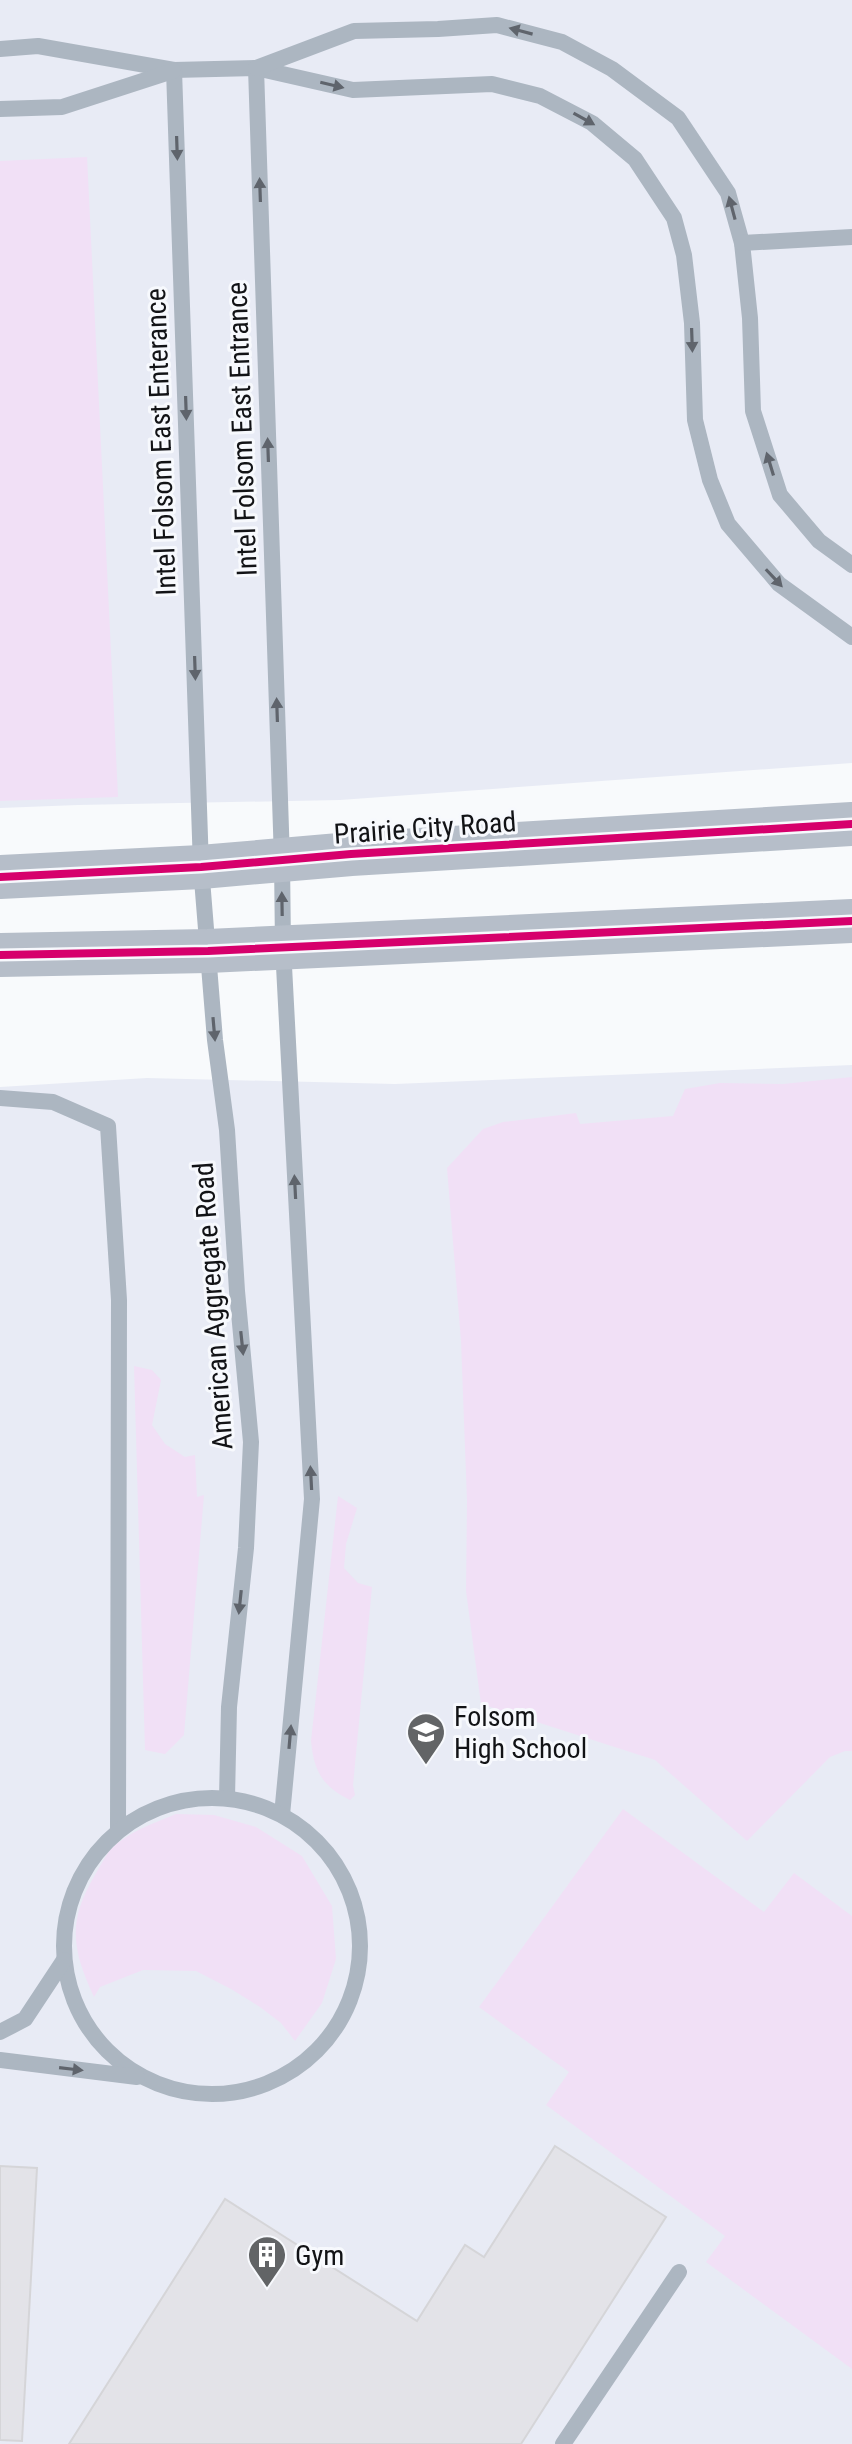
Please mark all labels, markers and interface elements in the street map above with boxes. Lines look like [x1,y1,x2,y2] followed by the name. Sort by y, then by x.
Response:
[508,24,533,36] one-way arrow
[320,79,345,92] one-way arrow
[573,112,595,126] one-way arrow
[170,136,183,161] one-way arrow
[254,177,267,202] one-way arrow
[726,196,738,221] one-way arrow
[220,281,264,577] street label: Intel Folsom East Entrance
[139,288,183,596] street label: Intel Folsom East Enterance
[686,328,699,353] one-way arrow
[180,396,193,421] one-way arrow
[262,437,275,462] one-way arrow
[763,451,776,475] one-way arrow
[765,568,783,587] one-way arrow
[189,656,202,681] one-way arrow
[270,697,283,722] one-way arrow
[333,805,517,851] street label: Prairie City Road
[276,891,289,916] one-way arrow
[208,1017,221,1042] one-way arrow
[186,1161,240,1451] street label: American Aggregate Road
[288,1174,301,1199] one-way arrow
[235,1331,248,1356] one-way arrow
[304,1465,317,1490] one-way arrow
[234,1590,247,1615] one-way arrow
[454,1700,587,1765] place label: Folsom High School
[405,1711,447,1766] school or university icon: Folsom High School
[283,1724,296,1749] one-way arrow
[59,2062,84,2075] one-way arrow
[246,2234,288,2289] building icon: Gym
[295,2239,344,2272] place label: Gym

